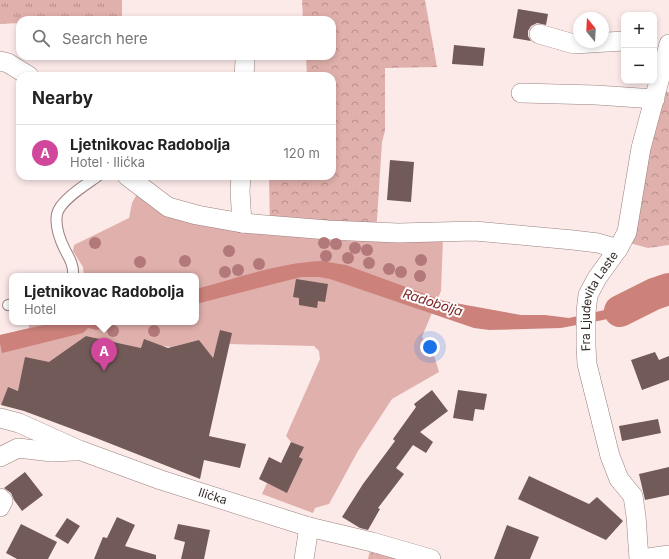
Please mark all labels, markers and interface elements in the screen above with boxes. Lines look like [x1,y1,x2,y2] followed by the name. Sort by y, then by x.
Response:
[573,12,609,48] north arrow
[621,12,657,84] map controls
[621,12,657,48] button: +
[16,16,336,60] search box
[30,27,52,49] icon: search
[62,29,148,48] text: Search here
[621,48,657,84] button: −
[32,88,93,108] text: Nearby
[70,135,230,154] text: Ljetnikovac Radobolja
[40,145,50,161] text: A
[284,145,320,161] text: 120 m
[70,154,145,170] text: Hotel · Ilićka
[578,248,621,352] street label: Fra Ljudevita Laste
[9,273,199,325] popup
[24,282,184,301] text: Ljetnikovac Radobolja
[401,285,465,319] water label: Radobolja
[24,301,56,317] text: Hotel
[420,337,440,357] your location
[91,338,117,371] pin: A
[197,484,229,508] street label: Ilićka

